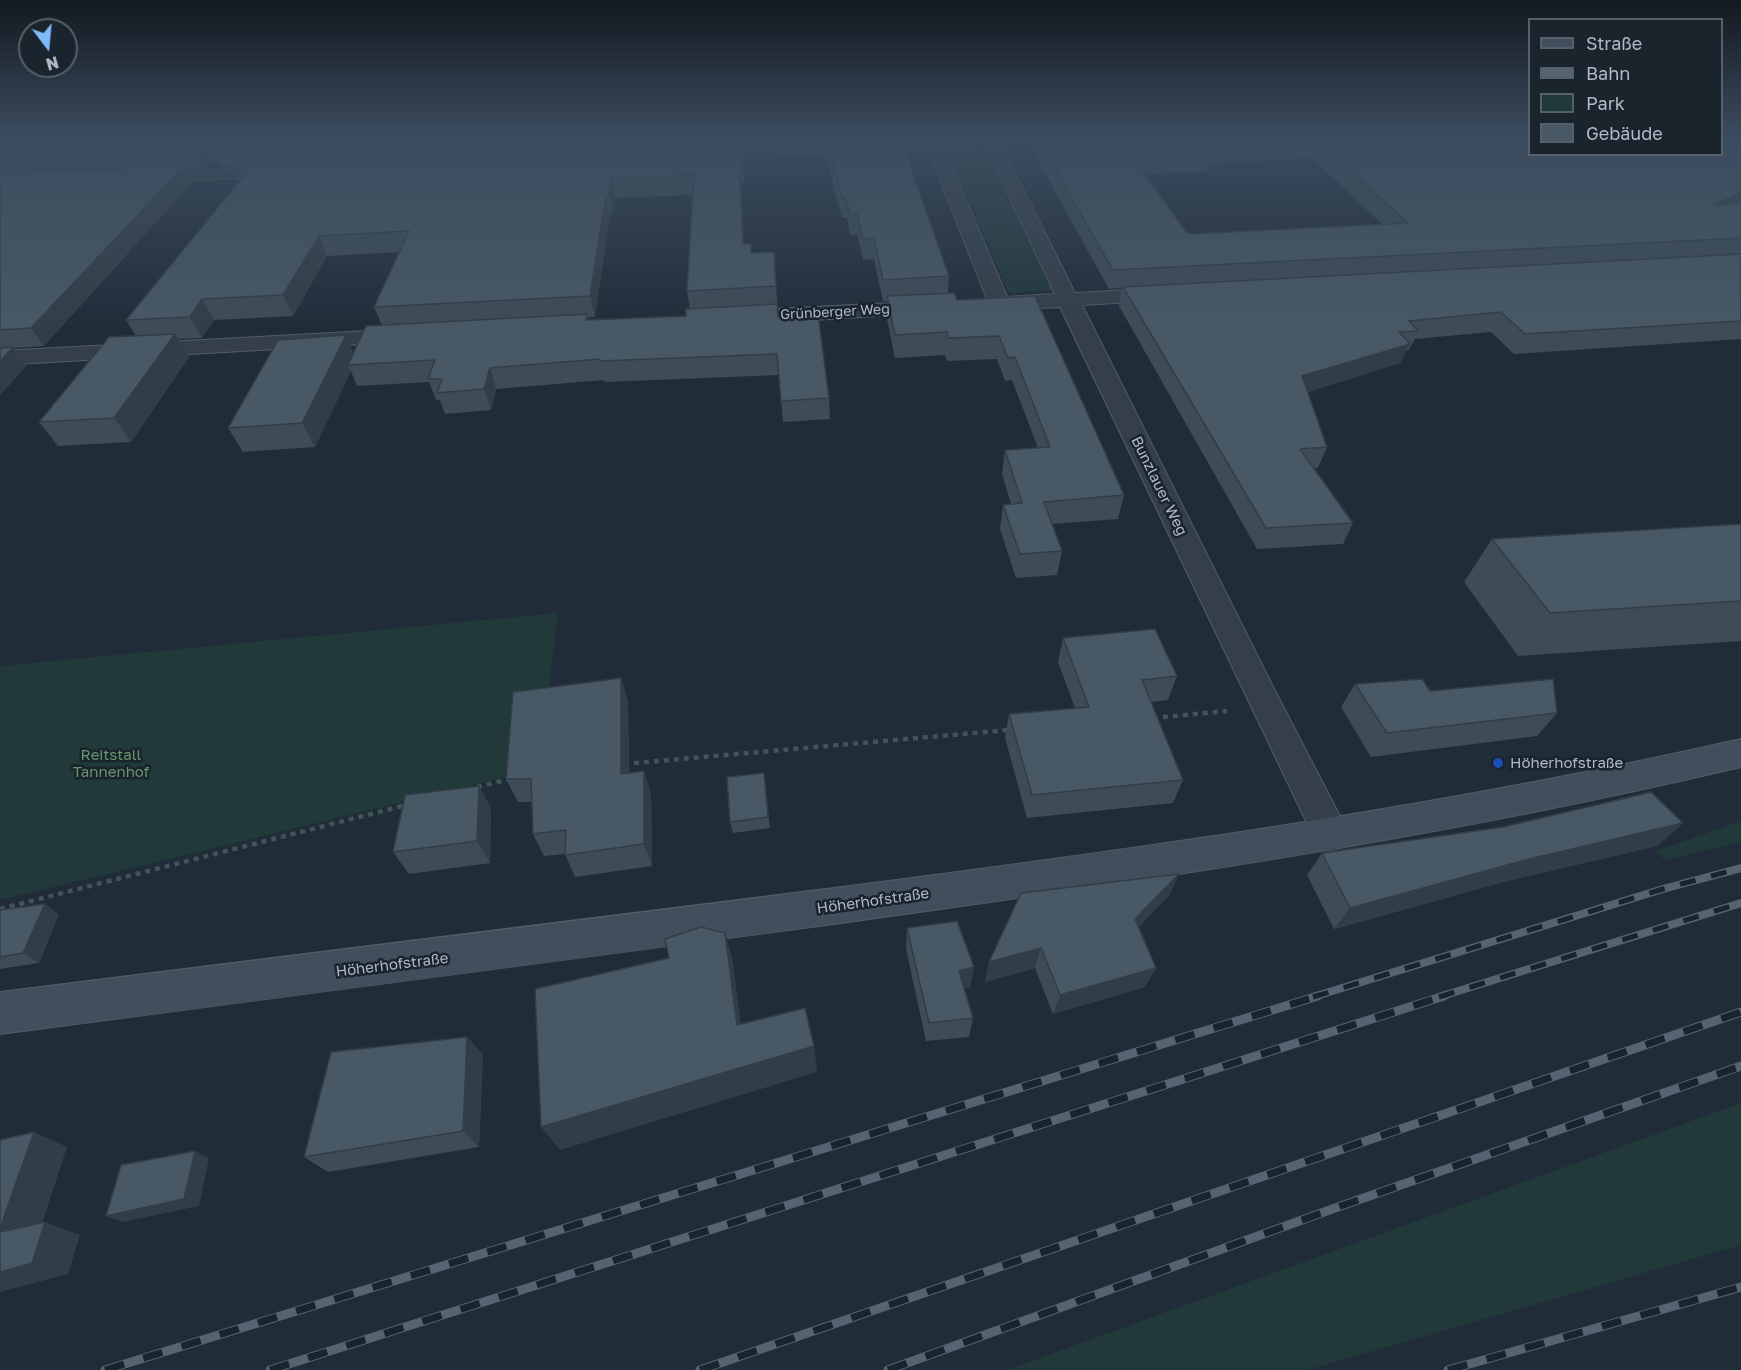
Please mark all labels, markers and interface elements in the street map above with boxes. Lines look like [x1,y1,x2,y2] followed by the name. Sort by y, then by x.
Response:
[18,18,78,78] north arrow
[1528,18,1723,156] legend
[1586,32,1642,54] text: Straße
[44,52,61,75] text: N
[1586,62,1630,84] text: Bahn
[1586,92,1625,114] text: Park
[1586,122,1663,144] text: Gebäude
[780,301,890,323] street label: Grünberger Weg
[1127,433,1191,539] street label: Bunzlauer Weg
[73,746,149,781] park label: Reitstall Tannenhof
[1510,754,1623,772] place label: Höherhofstraße
[1491,756,1505,770] marker: Höherhofstraße
[816,884,930,918] street label: Höherhofstraße
[335,949,449,981] street label: Höherhofstraße

